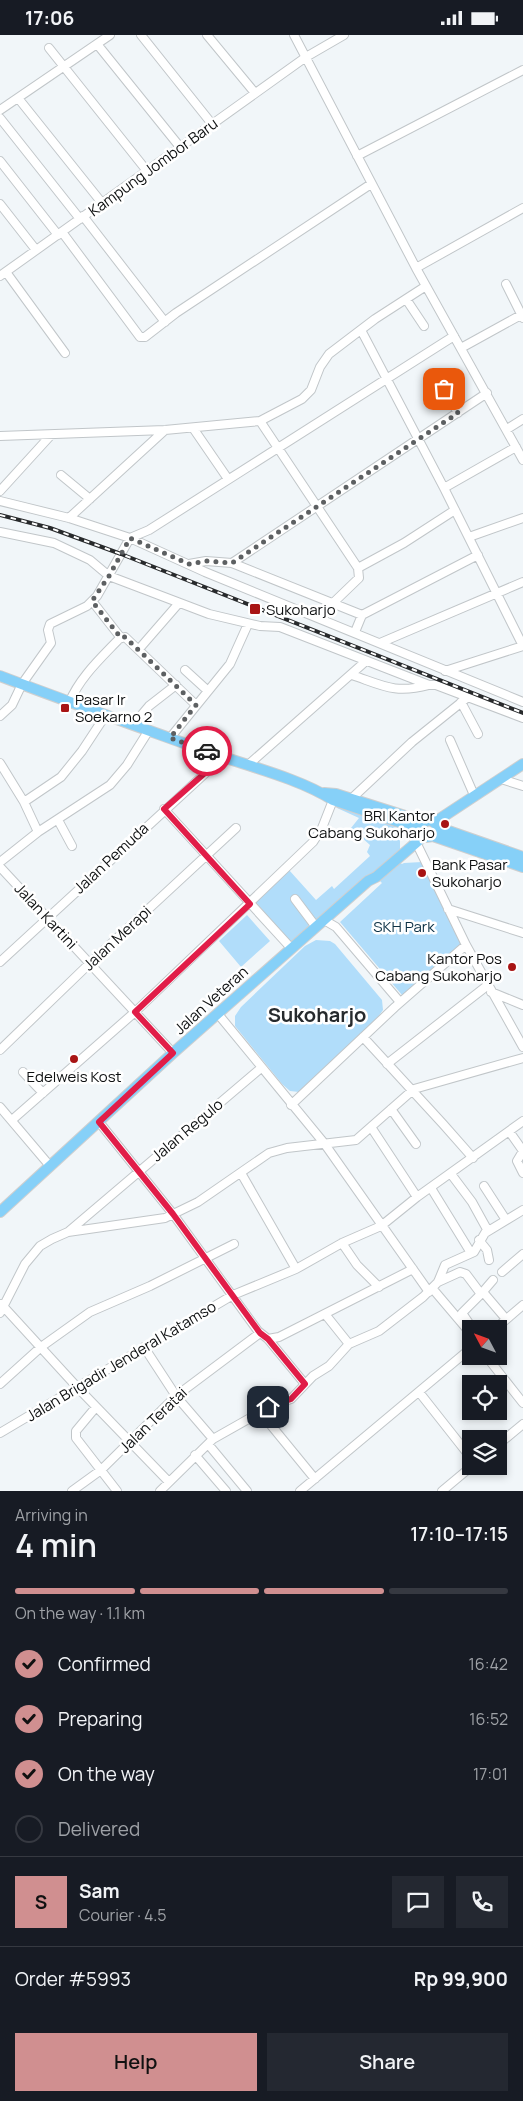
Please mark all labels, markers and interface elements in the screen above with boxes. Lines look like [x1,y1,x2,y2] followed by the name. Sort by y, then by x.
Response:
[25,5,74,31] text: 17:06
[84,113,222,221] street label: Kampung Jombor Baru
[423,368,465,410] pin
[430,375,458,403] icon: bag
[266,599,336,620] place label: Sukoharjo
[248,602,262,616] marker: Sukoharjo
[75,689,152,727] place label: Pasar Ir Soekarno 2
[59,702,71,714] marker: Pasar Ir Soekarno 2
[182,726,232,776] courier
[193,737,221,765] icon: car
[308,805,436,843] place label: BRI Kantor Cabang Sukoharjo
[69,818,153,898] street label: Jalan Pemuda
[439,818,451,830] marker: BRI Kantor Cabang Sukoharjo
[432,854,508,892] place label: Bank Pasar Sukoharjo
[416,867,428,879] marker: Bank Pasar Sukoharjo
[10,878,82,954] street label: Jalan Kartini
[78,901,156,975] street label: Jalan Merapi
[373,916,435,937] park label: SKH Park
[375,948,502,986] place label: Kantor Pos Cabang Sukoharjo
[169,961,253,1039] street label: Jalan Veteran
[506,961,518,973] marker: Kantor Pos Cabang Sukoharjo
[268,1001,366,1028] district label: Sukoharjo
[68,1053,80,1065] marker: Edelweis Kost
[26,1066,122,1087] place label: Edelweis Kost
[147,1094,227,1166] street label: Jalan Regulo
[22,1296,220,1426] street label: Jalan Brigadir Jenderal Katamso
[462,1320,508,1365] north arrow
[462,1320,507,1475] map controls
[462,1375,507,1420] button: locate
[114,1382,192,1458] street label: Jalan Teratai
[247,1386,289,1428] pin
[254,1393,282,1421] icon: home
[462,1430,507,1475] button: layers
[15,1504,88,1526] text: Arriving in
[410,1521,508,1547] text: 17:10–17:15
[15,1523,97,1567] text: 4 min
[15,1602,145,1624] text: On the way · 1.1 km
[15,1650,43,1678] icon: check
[58,1651,151,1677] text: Confirmed
[468,1653,508,1675] text: 16:42
[15,1705,43,1733] icon: check
[58,1706,143,1732] text: Preparing
[469,1708,508,1730] text: 16:52
[15,1760,43,1788] icon: check
[58,1761,155,1787] text: On the way
[473,1763,508,1785] text: 17:01
[58,1816,140,1842] text: Delivered
[392,1876,444,1928] button: chat
[456,1876,508,1928] button: phone
[79,1878,120,1904] text: Sam
[35,1889,47,1915] text: S
[79,1904,166,1926] text: Courier · 4.5
[15,1966,131,1992] text: Order #5993
[414,1966,508,1992] text: Rp 99,900
[15,2033,257,2091] button: Help
[267,2033,508,2091] button: Share

